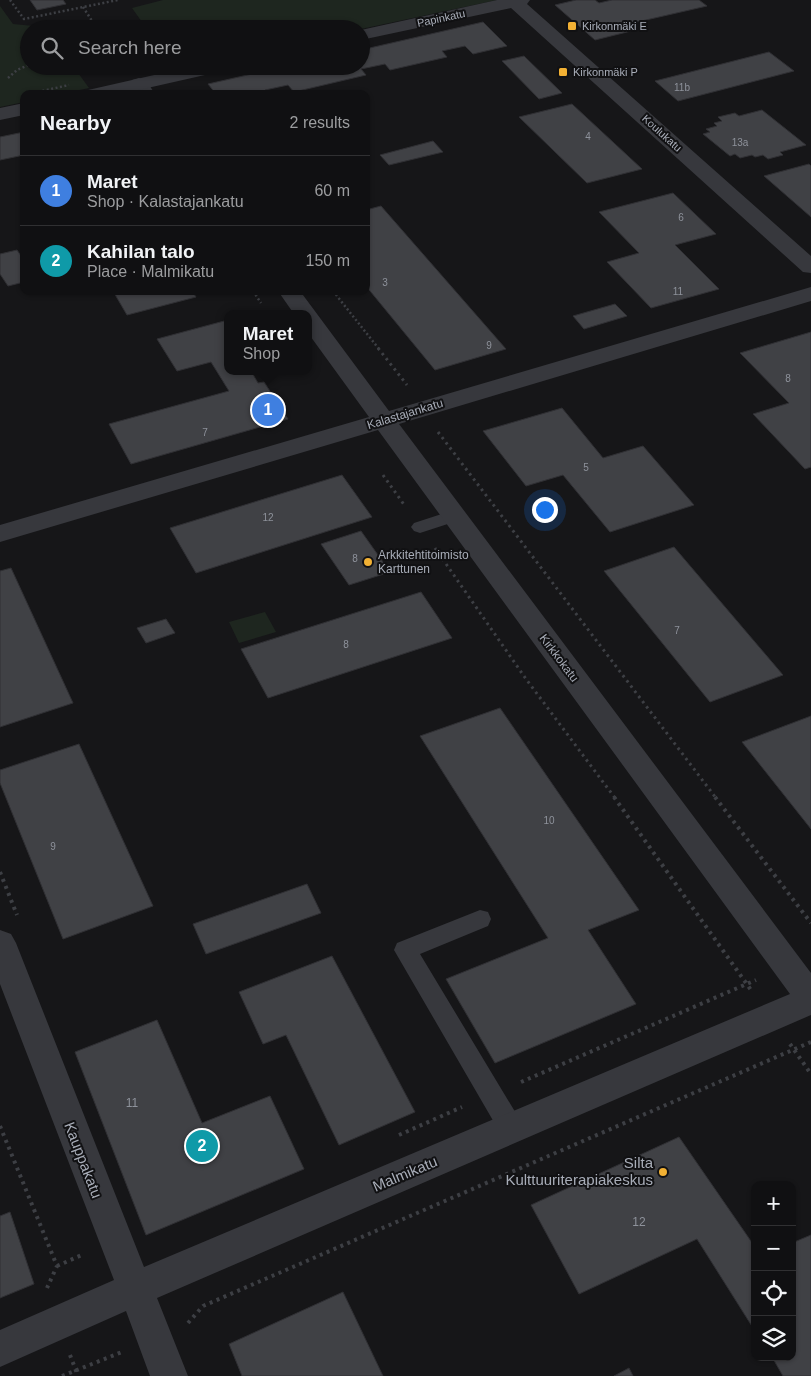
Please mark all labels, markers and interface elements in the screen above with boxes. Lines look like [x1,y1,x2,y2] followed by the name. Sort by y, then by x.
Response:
[416,7,466,29] street label: Papinkatu
[20,20,370,75] search box
[566,20,578,32] marker: Kirkonmäki E
[582,20,647,32] place label: Kirkonmäki E
[38,34,66,62] icon: search
[78,37,182,58] text: Search here
[557,66,569,78] marker: Kirkonmäki P
[573,66,638,78] place label: Kirkonmäki P
[674,82,690,93] house number: 11b
[40,111,111,134] text: Nearby
[640,112,684,154] street label: Koulukatu
[290,114,350,131] text: 2 results
[585,131,591,142] house number: 4
[732,137,749,148] house number: 13a
[87,171,138,192] text: Maret
[52,182,60,199] text: 1
[314,182,350,199] text: 60 m
[87,193,244,210] text: Shop · Kalastajankatu
[678,212,684,223] house number: 6
[87,241,195,262] text: Kahilan talo
[52,252,60,269] text: 2
[306,252,350,269] text: 150 m
[87,263,214,280] text: Place · Malmikatu
[382,277,388,288] house number: 3
[673,286,684,297] house number: 11
[224,310,312,375] popup
[243,323,293,344] text: Maret
[486,340,492,351] house number: 9
[243,345,280,362] text: Shop
[785,373,791,384] house number: 8
[252,391,284,429] pin: 1
[365,396,445,432] street label: Kalastajankatu
[202,427,208,438] house number: 7
[583,462,589,473] house number: 5
[532,497,558,523] your location
[262,512,274,523] house number: 12
[378,548,469,576] place label: Arkkitehtitoimisto Karttunen
[352,553,358,564] house number: 8
[362,556,374,568] marker: Arkkitehtitoimisto Karttunen
[674,625,680,636] house number: 7
[537,631,581,685] street label: Kirkkokatu
[343,639,349,650] house number: 8
[543,815,555,826] house number: 10
[50,841,56,852] house number: 9
[126,1096,139,1110] house number: 11
[61,1119,106,1200] street label: Kauppakatu
[186,1127,218,1165] pin: 2
[370,1152,440,1195] street label: Malmikatu
[505,1154,654,1188] place label: Silta Kulttuuriterapiakeskus
[657,1166,669,1178] marker: Silta Kulttuuriterapiakeskus
[751,1181,796,1361] map controls
[751,1181,796,1226] button: +
[632,1215,646,1229] house number: 12
[751,1226,796,1271] button: −
[751,1271,796,1316] button: locate
[751,1316,796,1361] button: layers

